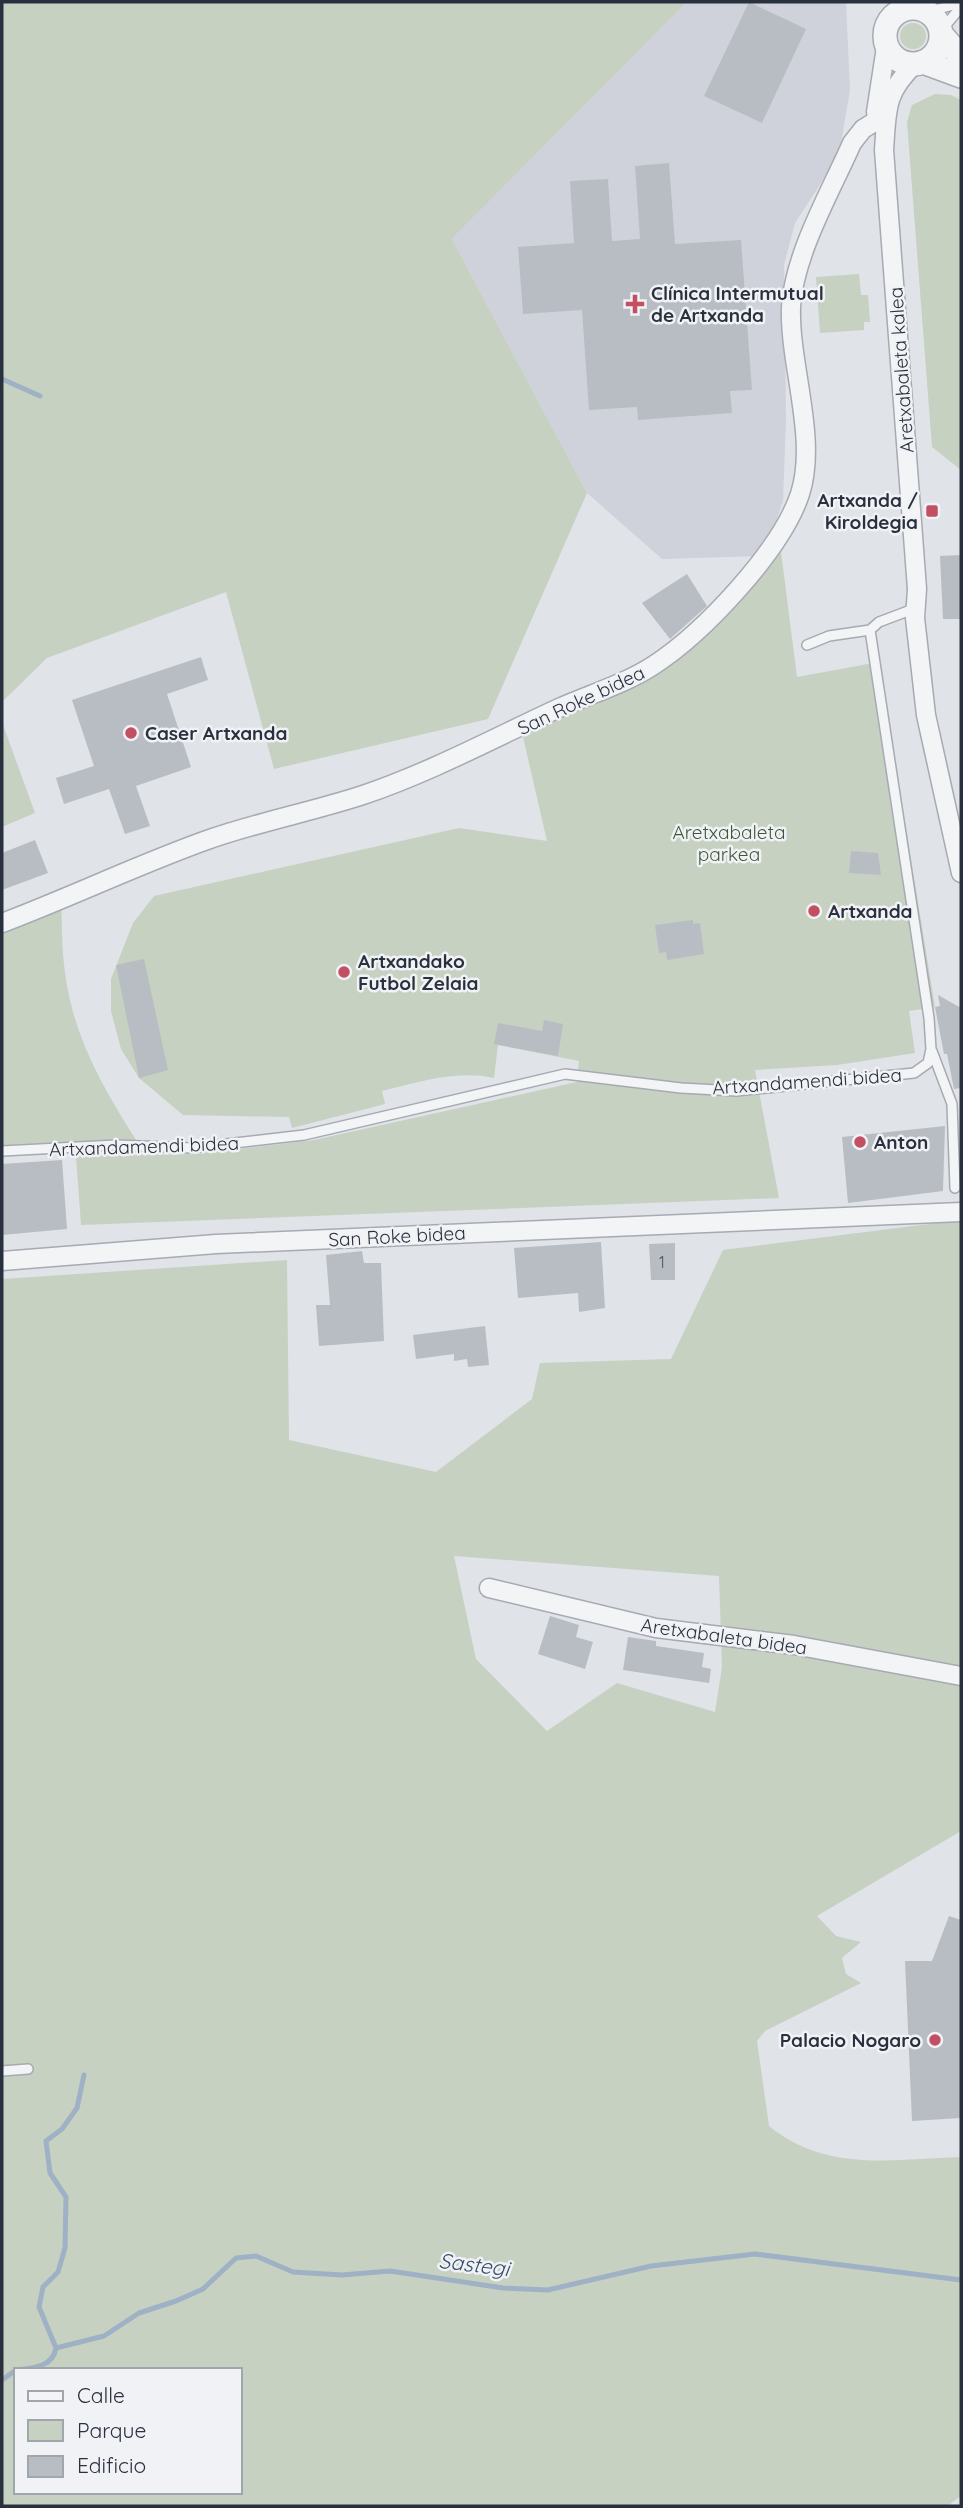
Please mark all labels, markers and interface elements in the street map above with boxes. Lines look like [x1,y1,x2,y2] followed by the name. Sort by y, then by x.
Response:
[651,281,824,327] place label: Clínica Intermutual de Artxanda
[883,286,919,454] street label: Aretxabaleta kalea
[625,294,645,314] marker: Clínica Intermutual de Artxanda
[817,488,918,534] place label: Artxanda / Kiroldegia
[924,503,940,519] marker: Artxanda / Kiroldegia
[514,660,648,740] street label: San Roke bidea
[145,721,287,745] place label: Caser Artxanda
[123,725,139,741] marker: Caser Artxanda
[673,820,785,866] park label: Aretxabaleta parkea
[828,899,913,923] place label: Artxanda
[806,903,822,919] marker: Artxanda
[358,949,478,995] place label: Artxandako Futbol Zelaia
[336,964,352,980] marker: Artxandako Futbol Zelaia
[711,1062,903,1100] street label: Artxandamendi bidea
[874,1130,928,1154] place label: Anton
[49,1131,239,1161] street label: Artxandamendi bidea
[852,1134,868,1150] marker: Anton
[328,1220,466,1252] street label: San Roke bidea
[659,1252,665,1272] house number: 1
[639,1612,809,1660] street label: Aretxabaleta bidea
[780,2028,921,2052] place label: Palacio Nogaro
[927,2032,943,2048] marker: Palacio Nogaro
[437,2247,513,2282] water label: Sastegi
[14,2368,242,2494] legend
[77,2382,125,2408] text: Calle
[77,2417,146,2443] text: Parque
[77,2452,146,2478] text: Edificio

